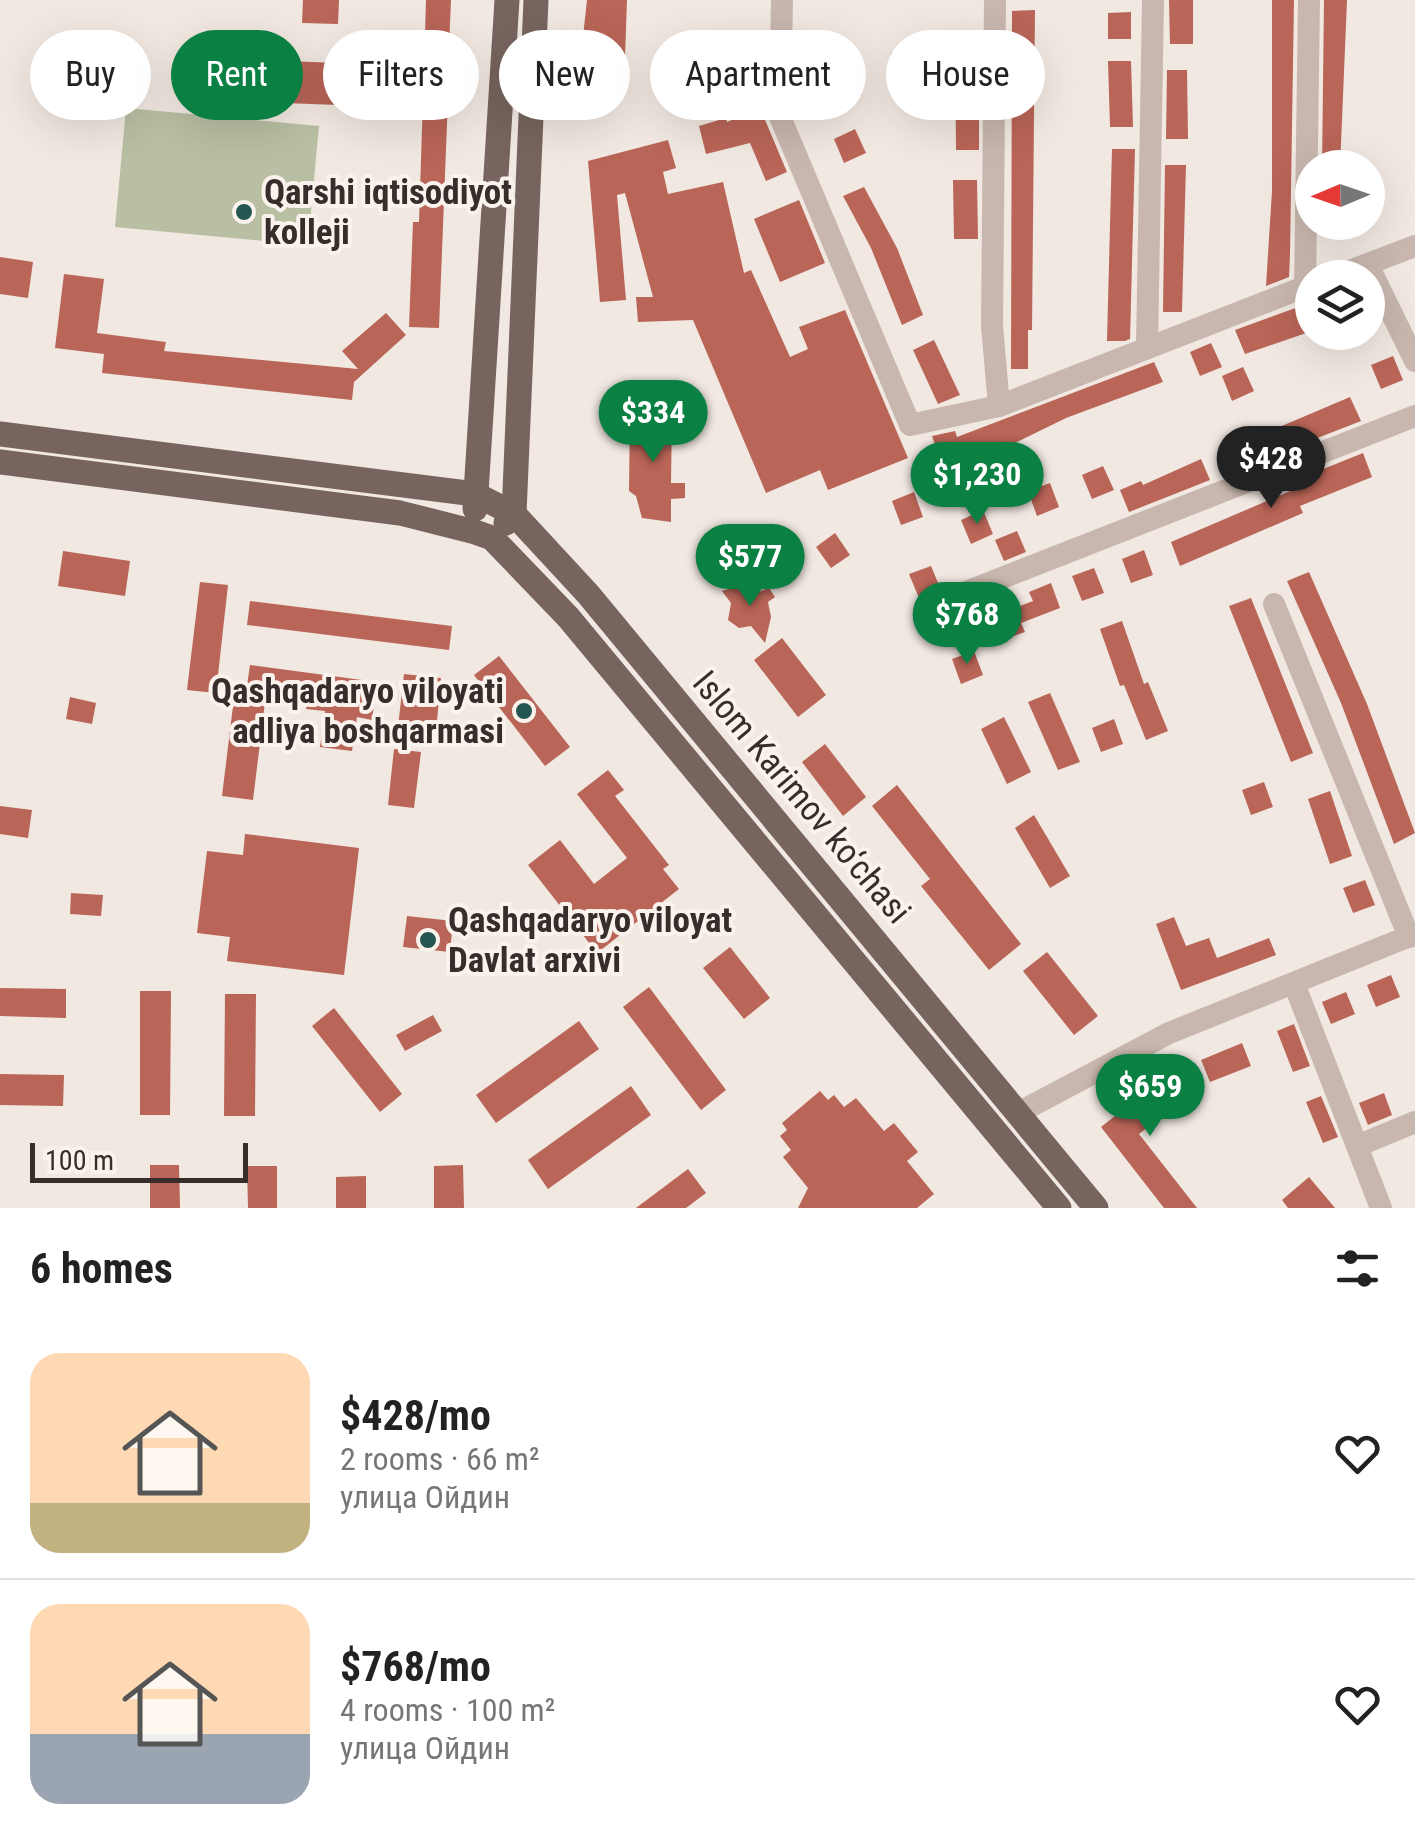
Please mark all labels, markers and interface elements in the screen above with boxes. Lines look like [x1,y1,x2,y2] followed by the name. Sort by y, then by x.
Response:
[30,30,151,120] chip: Buy
[171,30,303,120] chip: Rent
[323,30,479,120] chip: Filters
[499,30,630,120] chip: New
[650,30,866,120] chip: Apartment
[886,30,1045,120] chip: House
[1295,150,1385,240] north arrow
[1295,150,1385,350] map controls
[264,172,512,253] place label: Qarshi iqtisodiyot kolleji
[233,201,255,223] marker: Qarshi iqtisodiyot kolleji
[1295,260,1385,350] button: layers
[594,380,712,465] pin: $334
[621,393,685,431] text: $334
[1212,426,1330,511] pin: $428
[1239,439,1303,477] text: $428
[896,442,1058,527] pin: $1,230
[933,455,1021,493] text: $1,230
[691,524,809,609] pin: $577
[718,537,782,575] text: $577
[908,582,1026,667] pin: $768
[935,595,999,633] text: $768
[684,663,919,932] street label: Islom Karimov ko‘chasi
[211,671,504,752] place label: Qashqadaryo viloyati adliya boshqarmasi
[513,700,535,722] marker: Qashqadaryo viloyati adliya boshqarmasi
[448,900,732,981] place label: Qashqadaryo viloyat Davlat arxivi
[417,929,439,951] marker: Qashqadaryo viloyat Davlat arxivi
[1091,1054,1209,1139] pin: $659
[1118,1067,1182,1105] text: $659
[30,1138,248,1182] scale bar
[45,1144,114,1177] text: 100 m
[1330,1241,1385,1296] icon: filters
[30,1244,173,1293] text: 6 homes
[340,1391,491,1440] text: $428/mo
[110,1393,230,1513] icon: home
[1330,1426,1385,1481] icon: heart
[340,1440,539,1478] text: 2 rooms · 66 m²
[340,1478,510,1516] text: улица Ойдин
[340,1642,491,1691] text: $768/mo
[110,1644,230,1764] icon: home
[1330,1677,1385,1732] icon: heart
[340,1691,555,1729] text: 4 rooms · 100 m²
[340,1729,510,1767] text: улица Ойдин

